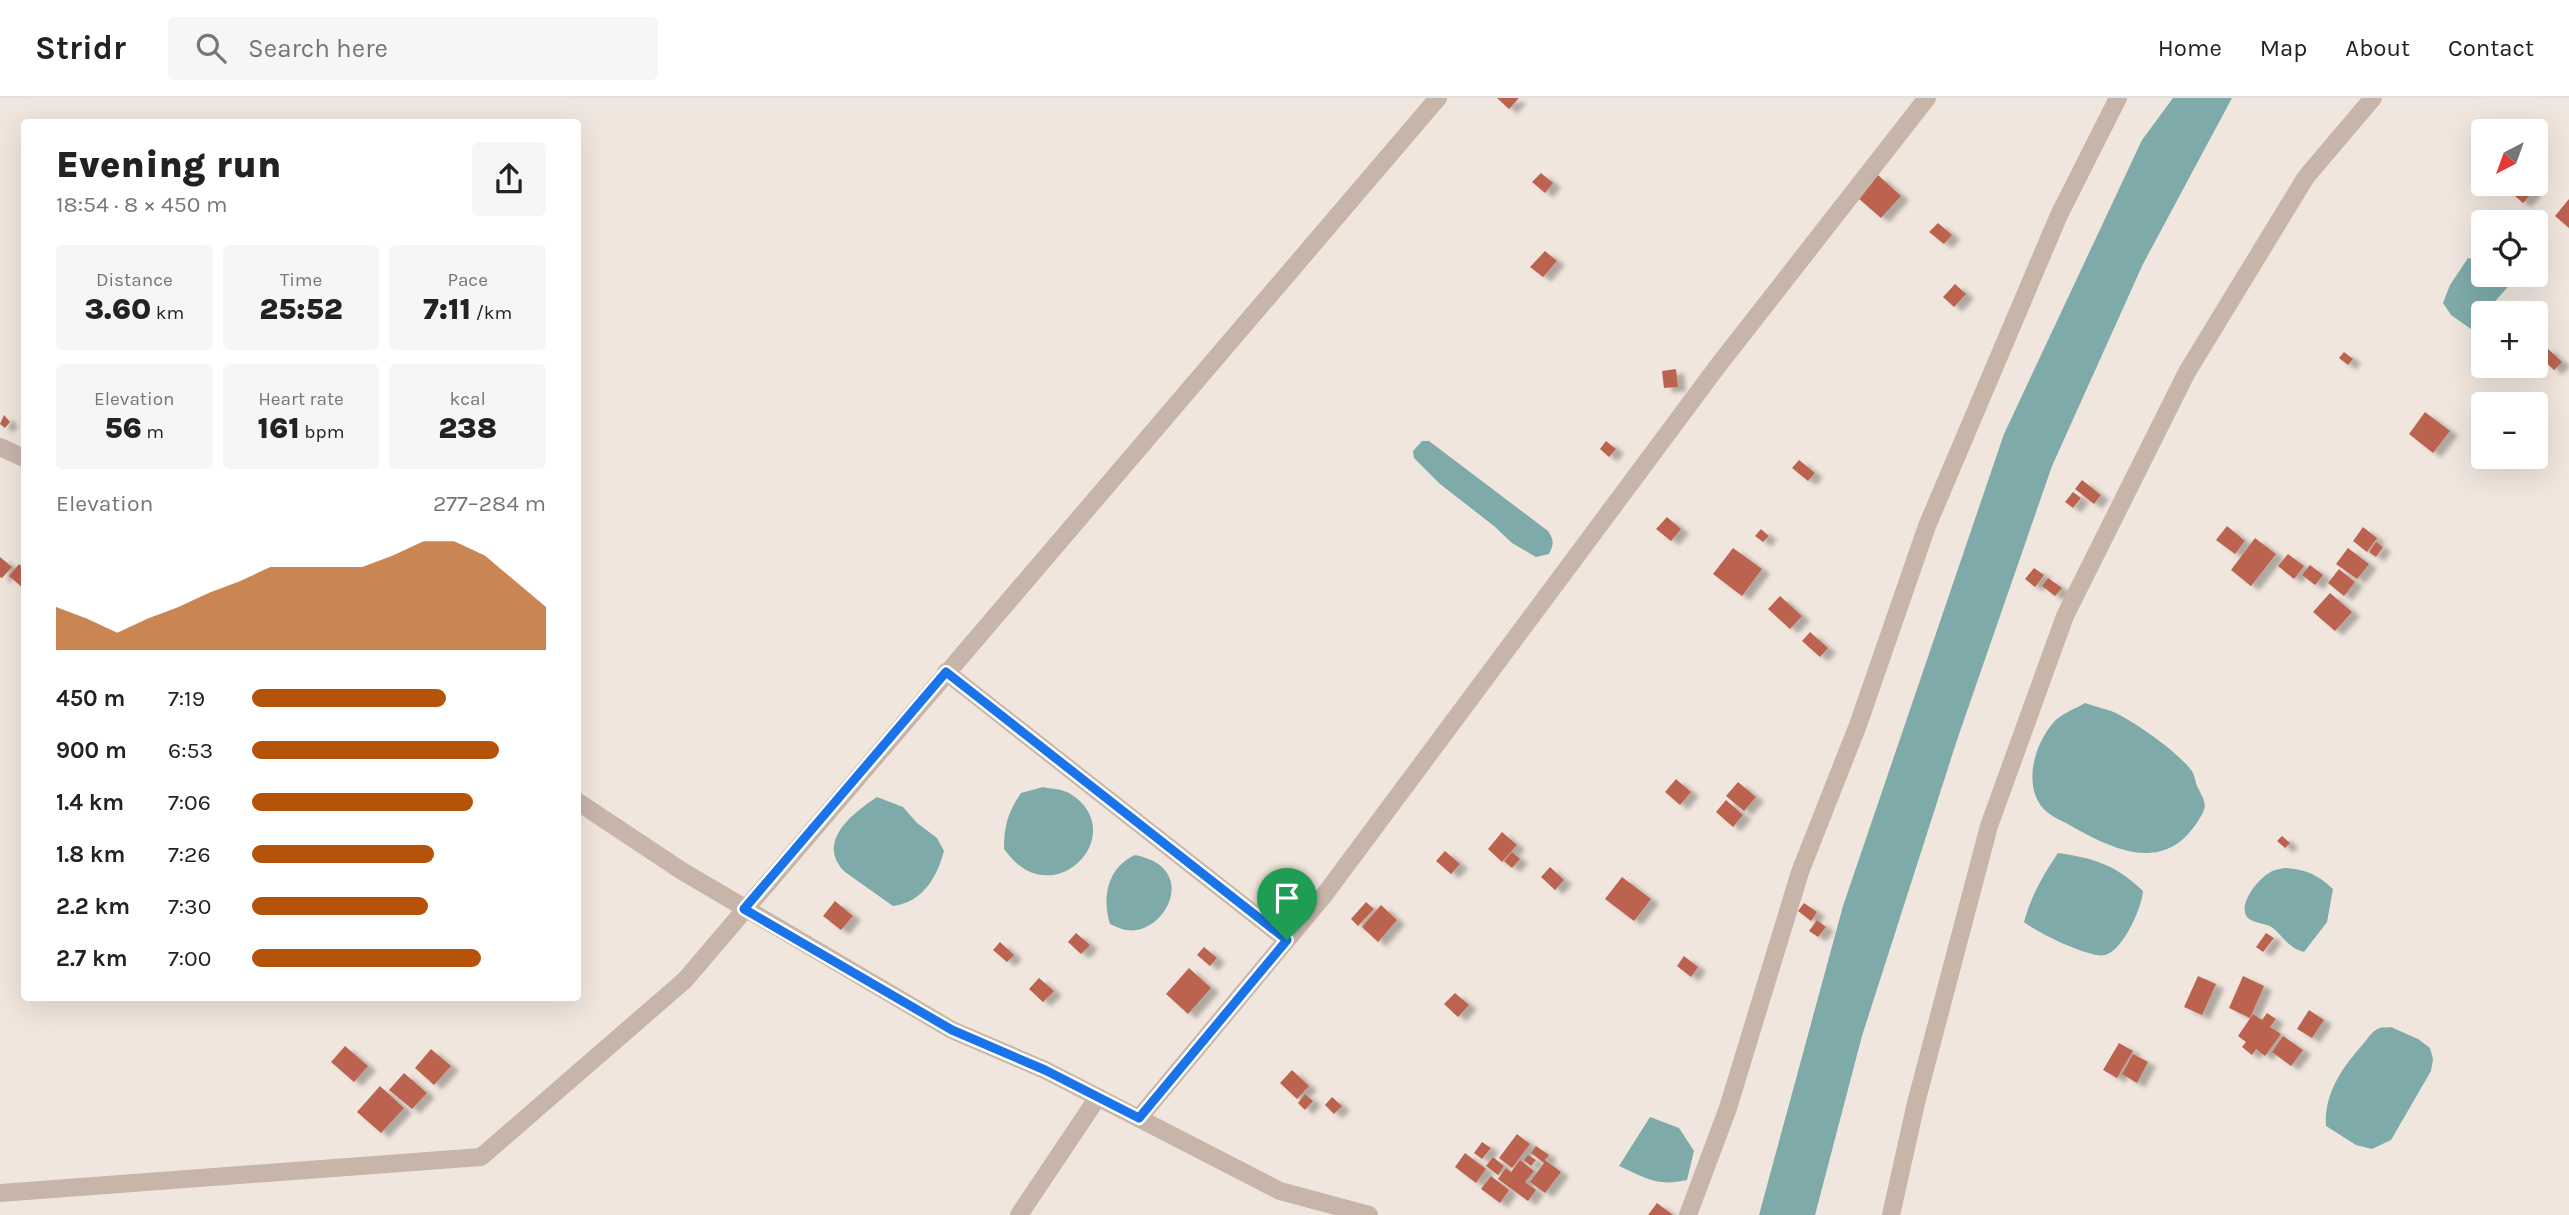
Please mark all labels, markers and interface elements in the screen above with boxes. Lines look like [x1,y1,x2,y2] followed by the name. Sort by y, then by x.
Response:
[168,17,658,80] search box
[35,29,126,67] text: Stridr
[192,29,230,67] icon: search
[248,33,388,64] text: Search here
[2158,34,2222,62] text: Home
[2260,34,2307,62] text: Map
[2345,34,2410,62] text: About
[2448,34,2534,62] text: Contact
[2471,119,2548,196] north arrow
[2471,119,2548,469] map controls
[56,142,281,187] text: Evening run
[472,142,546,216] button: share
[56,191,228,218] text: 18:54 · 8 × 450 m
[2471,210,2548,287] button: locate
[96,269,173,291] text: Distance
[280,269,322,291] text: Time
[447,269,488,291] text: Pace
[84,291,151,327] text: 3.60
[259,291,343,327] text: 25:52
[423,291,471,327] text: 7:11
[2471,301,2548,378] button: +
[151,302,184,324] text: km
[471,302,512,324] text: /km
[94,388,175,410] text: Elevation
[258,388,344,410] text: Heart rate
[450,388,486,410] text: kcal
[2471,392,2548,469] button: −
[105,410,142,446] text: 56
[257,410,300,446] text: 161
[438,410,497,446] text: 238
[142,421,164,443] text: m
[300,421,344,443] text: bpm
[56,490,153,517] text: Elevation
[433,490,546,517] text: 277–284 m
[56,685,125,712] text: 450 m
[168,685,205,712] text: 7:19
[56,737,127,764] text: 900 m
[168,737,213,764] text: 6:53
[56,789,124,816] text: 1.4 km
[168,789,211,816] text: 7:06
[56,841,125,868] text: 1.8 km
[168,841,211,868] text: 7:26
[1257,868,1317,940] pin
[1268,879,1306,917] icon: arrive
[56,893,130,920] text: 2.2 km
[168,893,211,920] text: 7:30
[56,945,128,972] text: 2.7 km
[168,945,211,972] text: 7:00

